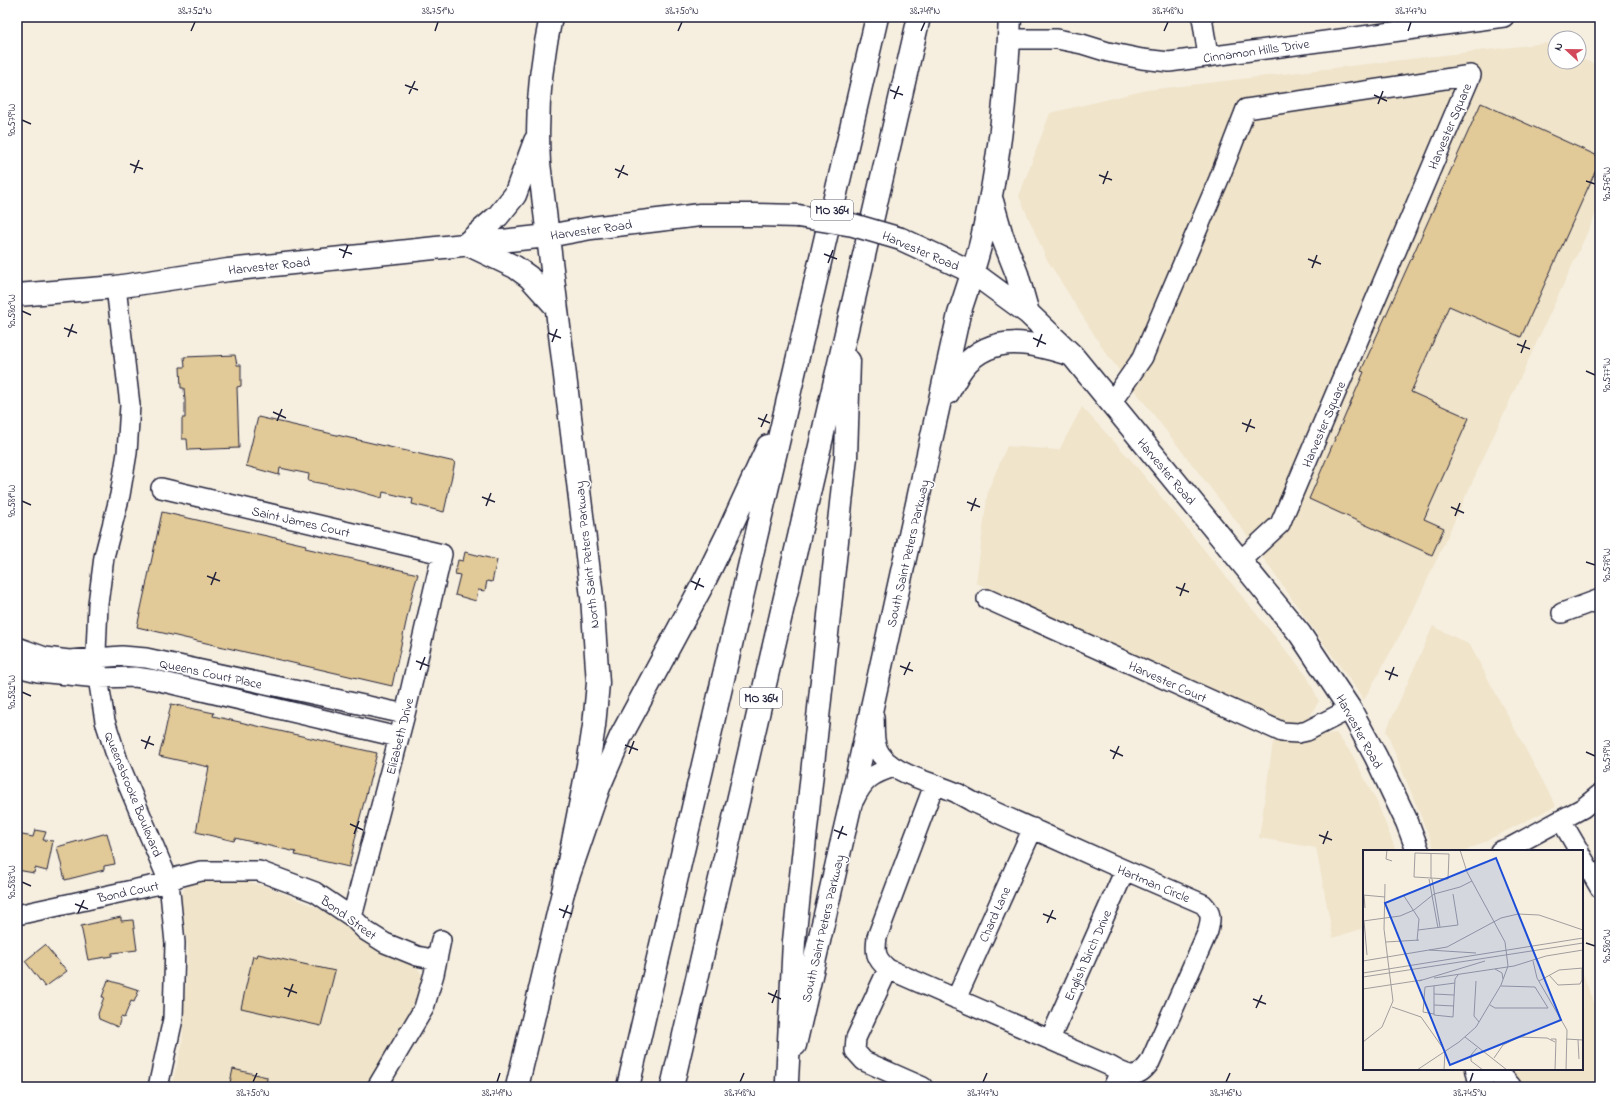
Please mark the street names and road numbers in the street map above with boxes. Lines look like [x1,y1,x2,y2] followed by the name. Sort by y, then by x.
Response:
[1202,35,1311,68] street label: Cinnamon Hills Drive
[1424,80,1477,173] street label: Harvester Square
[811,200,853,220] road number: MO 364
[549,215,634,246] street label: Harvester Road
[879,227,963,276] street label: Harvester Road
[227,253,312,280] street label: Harvester Road
[1298,378,1351,471] street label: Harvester Square
[1132,434,1200,510] street label: Harvester Road
[882,478,936,629] street label: South Saint Peters Parkway
[570,480,606,629] street label: North Saint Peters Parkway
[250,502,352,543] street label: Saint James Court
[158,654,264,695] street label: Queens Court Place
[1125,657,1210,708] street label: Harvester Court
[740,688,782,708] road number: MO 364
[1330,691,1387,773] street label: Harvester Road
[382,696,419,777] street label: Elizabeth Drive
[99,729,167,861] street label: Queensbrooke Boulevard
[797,853,851,1004] street label: South Saint Peters Parkway
[1114,861,1193,908] street label: Hartman Circle
[95,877,161,908] street label: Bond Court
[975,884,1016,945] street label: Chard Lane
[315,891,381,945] street label: Bond Street
[1060,907,1118,1004] street label: English Birch Drive

